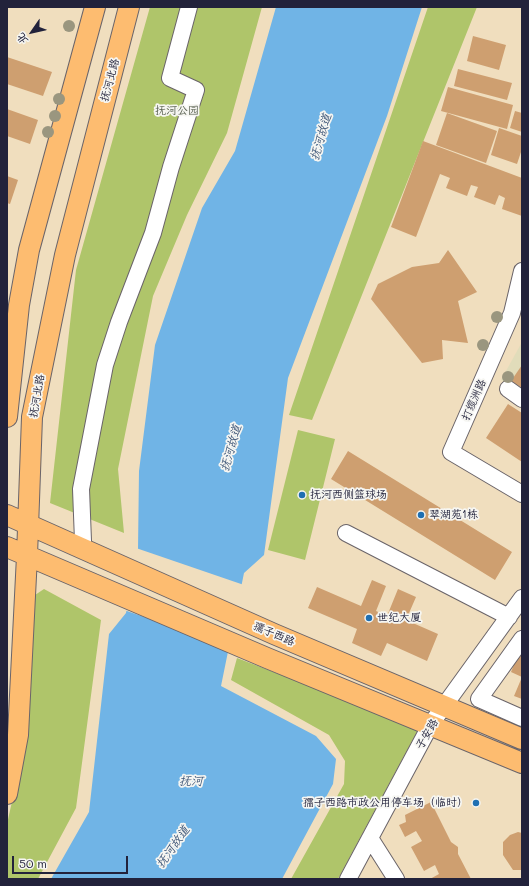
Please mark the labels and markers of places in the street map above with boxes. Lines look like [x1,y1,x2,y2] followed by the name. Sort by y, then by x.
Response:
[310,488,387,502] place label: 抚河西侧篮球场
[297,490,307,500] marker: 抚河西侧篮球场
[429,508,478,522] place label: 翠湖苑1栋
[416,510,426,520] marker: 翠湖苑1栋
[377,611,421,625] place label: 世纪大厦
[364,613,374,623] marker: 世纪大厦
[303,796,468,810] place label: 孺子西路市政公用停车场（临时）
[471,798,481,808] marker: 孺子西路市政公用停车场（临时）

